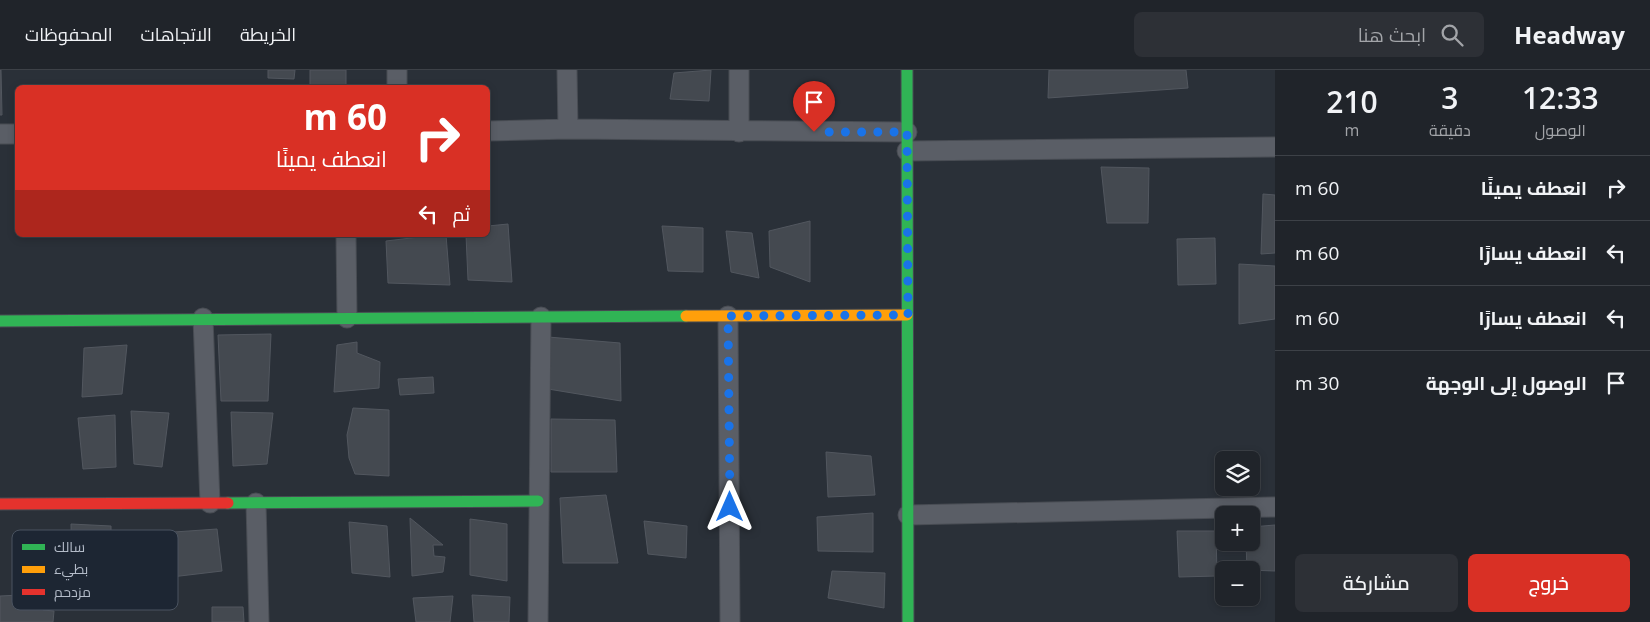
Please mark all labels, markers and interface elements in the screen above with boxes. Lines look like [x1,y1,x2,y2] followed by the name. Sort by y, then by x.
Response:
[1134,12,1484,57] search box
[1514,18,1625,51] text: Headway
[1438,21,1466,49] icon: search
[25,22,113,46] text: المحفوظات
[141,22,212,46] text: الاتجاهات
[240,22,296,46] text: الخريطة
[1358,22,1426,48] text: ابحث هنا
[1441,77,1458,118] text: 3
[1522,77,1599,118] text: 12:33
[793,81,835,132] pin
[1326,81,1378,122] text: 210
[800,88,828,116] icon: arrive
[304,93,387,140] text: 60 m
[405,105,470,170] icon: right
[1345,119,1359,141] text: m
[1429,119,1471,141] text: دقيقة
[1535,119,1586,141] text: الوصول
[276,143,387,173] text: انعطف يمينًا
[1602,174,1630,202] icon: right
[1295,175,1339,201] text: 60 m
[1481,175,1587,201] text: انعطف يمينًا
[414,200,442,228] icon: left
[452,201,470,227] text: ثم
[1602,239,1630,267] icon: left
[1295,240,1339,266] text: 60 m
[1478,240,1587,266] text: انعطف يسارًا
[1602,304,1630,332] icon: left
[1295,305,1339,331] text: 60 m
[1478,305,1587,331] text: انعطف يسارًا
[1602,369,1630,397] icon: arrive
[1295,370,1339,396] text: 30 m
[1426,370,1587,396] text: الوصول إلى الوجهة
[1215,451,1260,606] map controls
[1215,451,1260,496] button: layers
[703,480,755,532] position arrow
[1215,506,1260,551] button: +
[12,530,178,610] legend
[54,537,85,556] text: سالك
[1295,554,1458,612] button: مشاركة
[1468,554,1630,612] button: خروج
[54,559,88,581] text: بطيء
[1215,561,1260,606] button: −
[54,582,91,602] text: مزدحم

